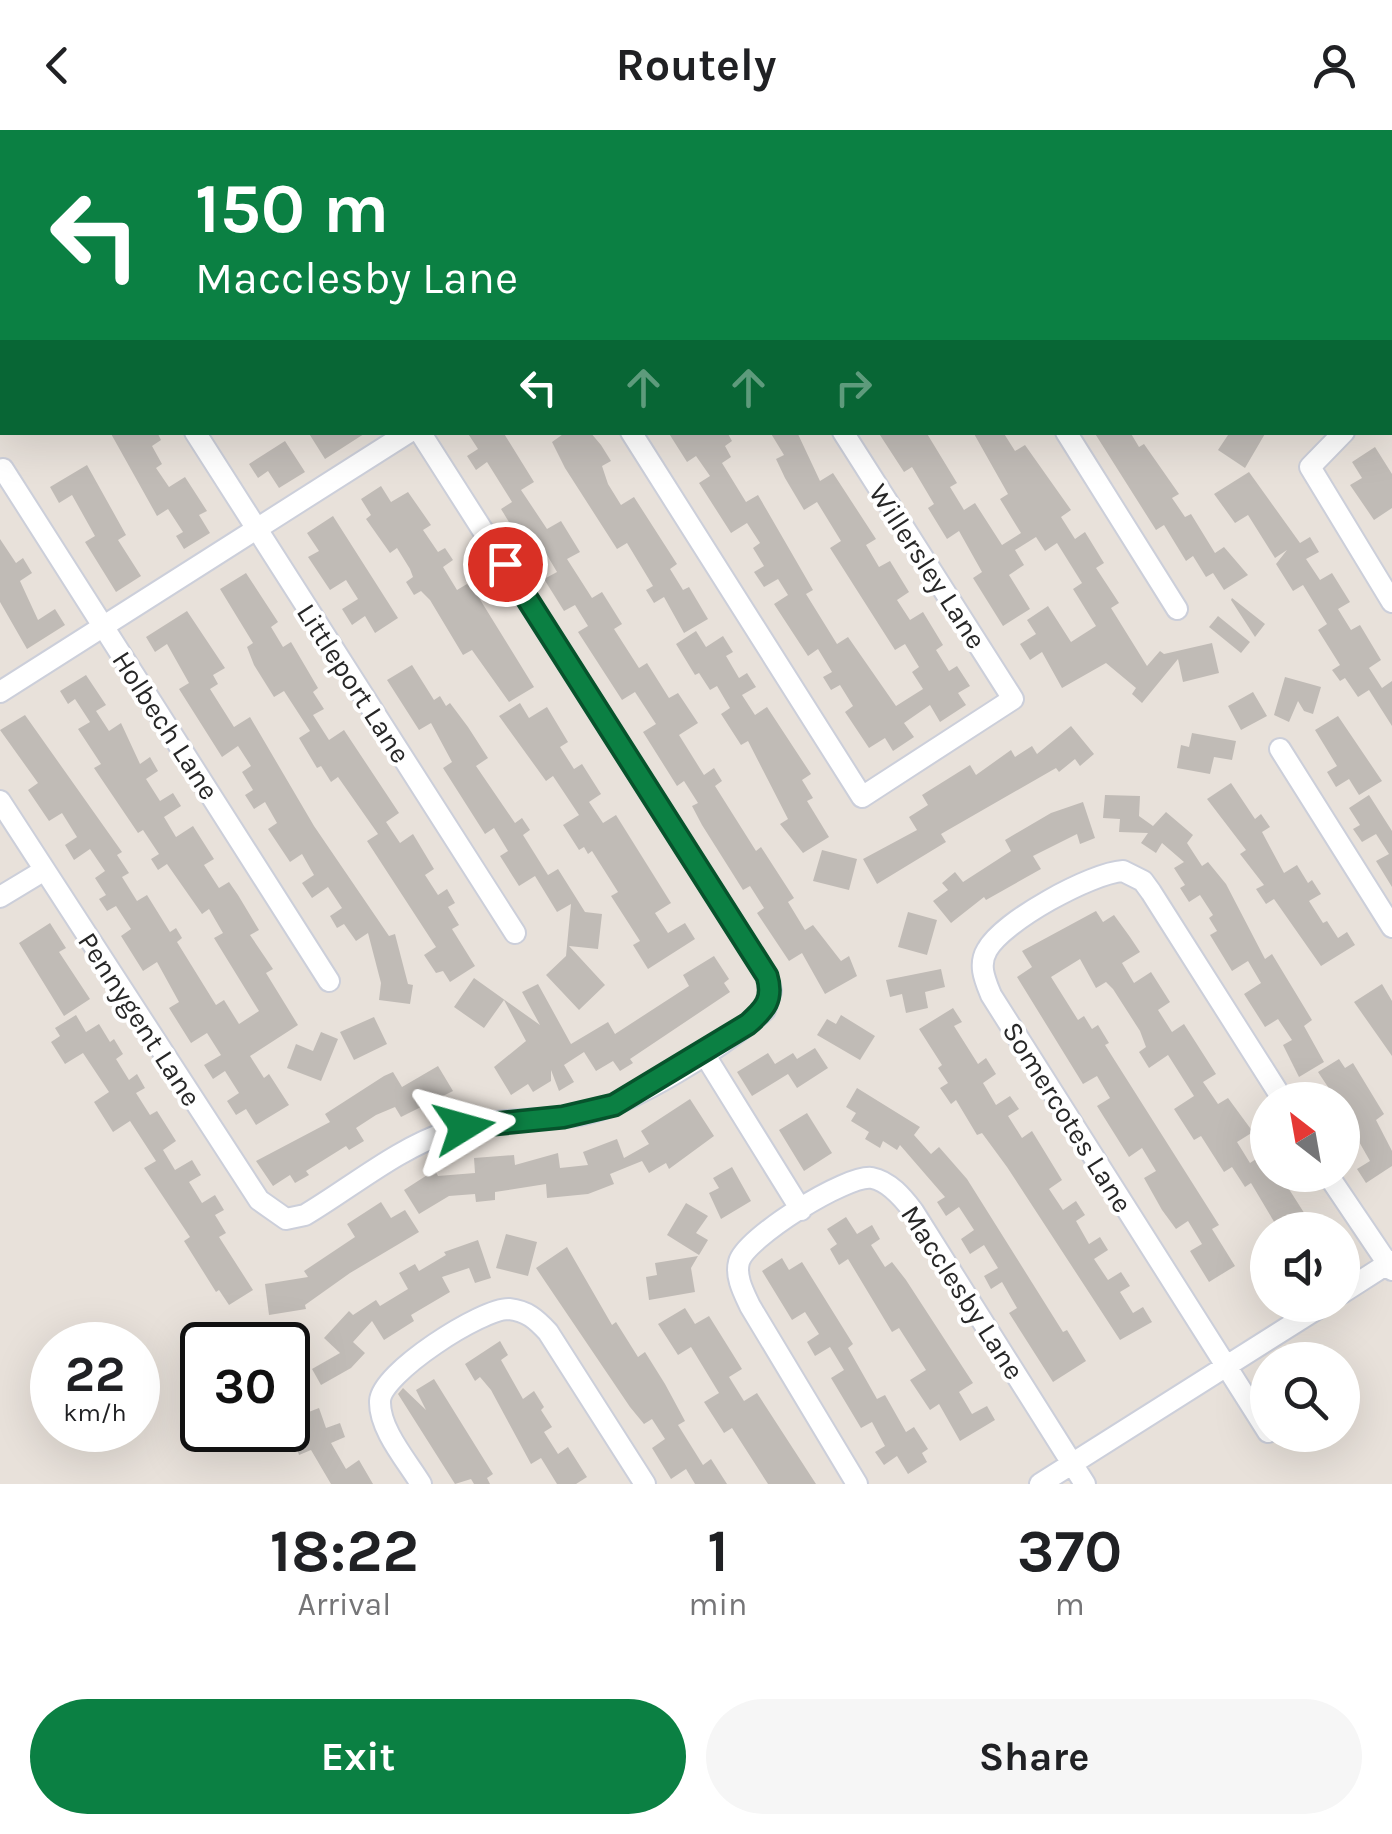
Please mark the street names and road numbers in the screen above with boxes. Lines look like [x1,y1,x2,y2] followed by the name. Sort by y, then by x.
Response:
[862,478,993,655] street label: Willersley Lane
[290,597,417,769] street label: Littleport Lane
[105,645,226,806] street label: Holbech Lane
[71,926,208,1112] street label: Pennygent Lane
[996,1016,1140,1219] street label: Somercotes Lane
[894,1199,1031,1386] street label: Macclesby Lane

